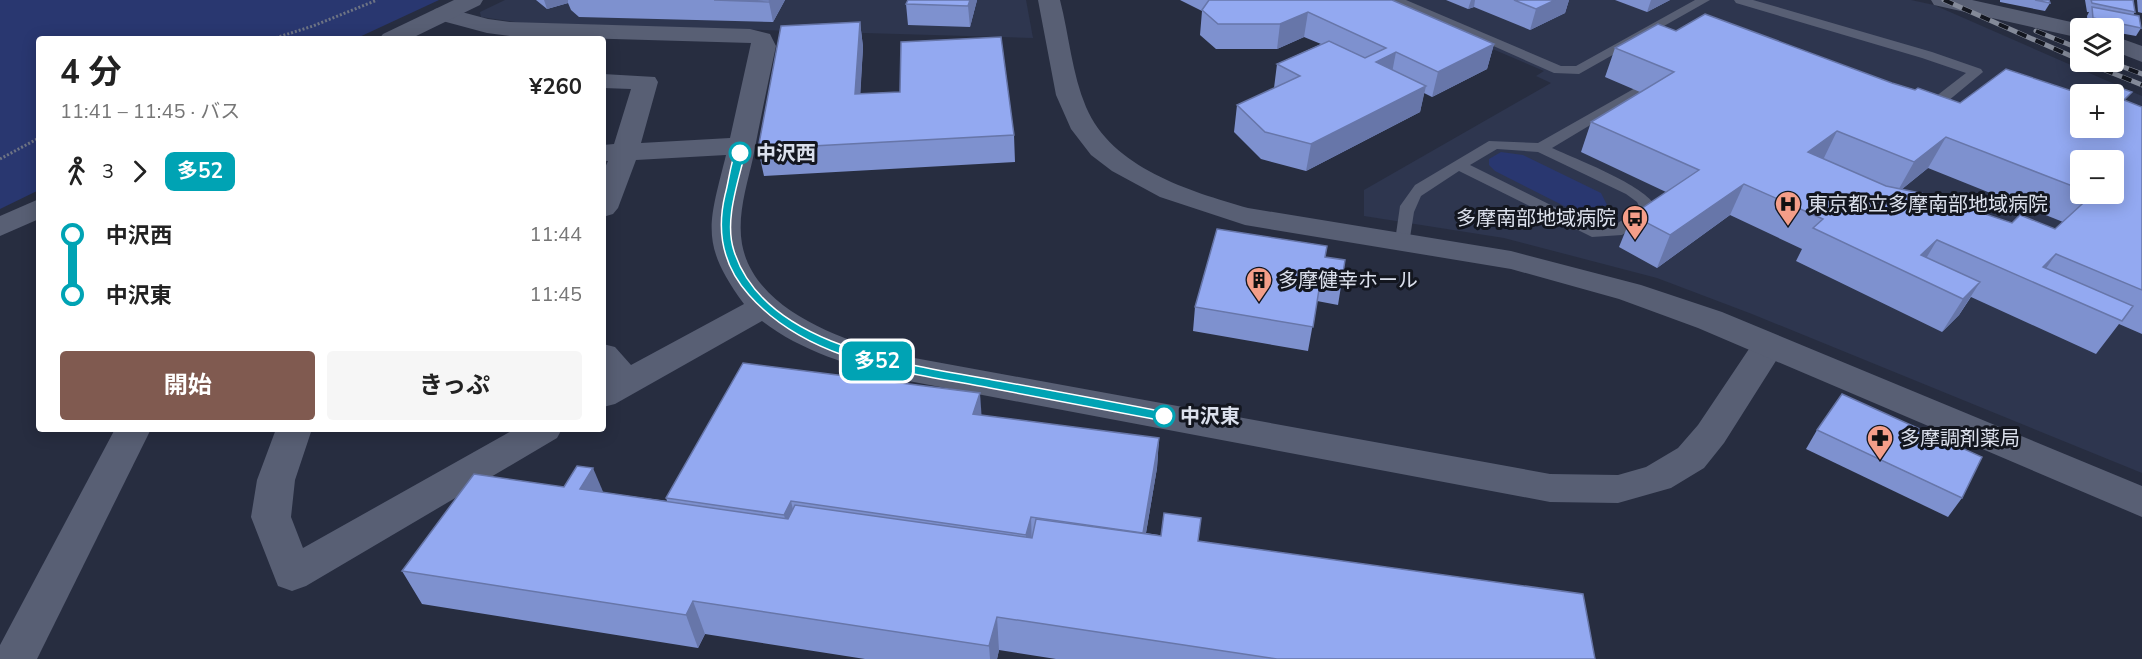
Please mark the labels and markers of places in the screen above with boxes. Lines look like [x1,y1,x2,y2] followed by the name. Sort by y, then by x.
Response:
[756,140,816,167] place label: 中沢西
[729,142,751,164] marker: 中沢西
[1773,189,1803,227] hospital icon: 東京都立多摩南部地域病院
[1808,191,2048,218] place label: 東京都立多摩南部地域病院
[1620,203,1650,241] bus stop icon: 多摩南部地域病院
[1456,205,1616,232] place label: 多摩南部地域病院
[1244,265,1274,303] building icon: 多摩健幸ホール
[1278,267,1418,294] place label: 多摩健幸ホール
[1180,403,1240,430] place label: 中沢東
[1153,405,1175,427] marker: 中沢東
[1865,423,1895,461] pharmacy icon: 多摩調剤薬局
[1900,425,2020,452] place label: 多摩調剤薬局

